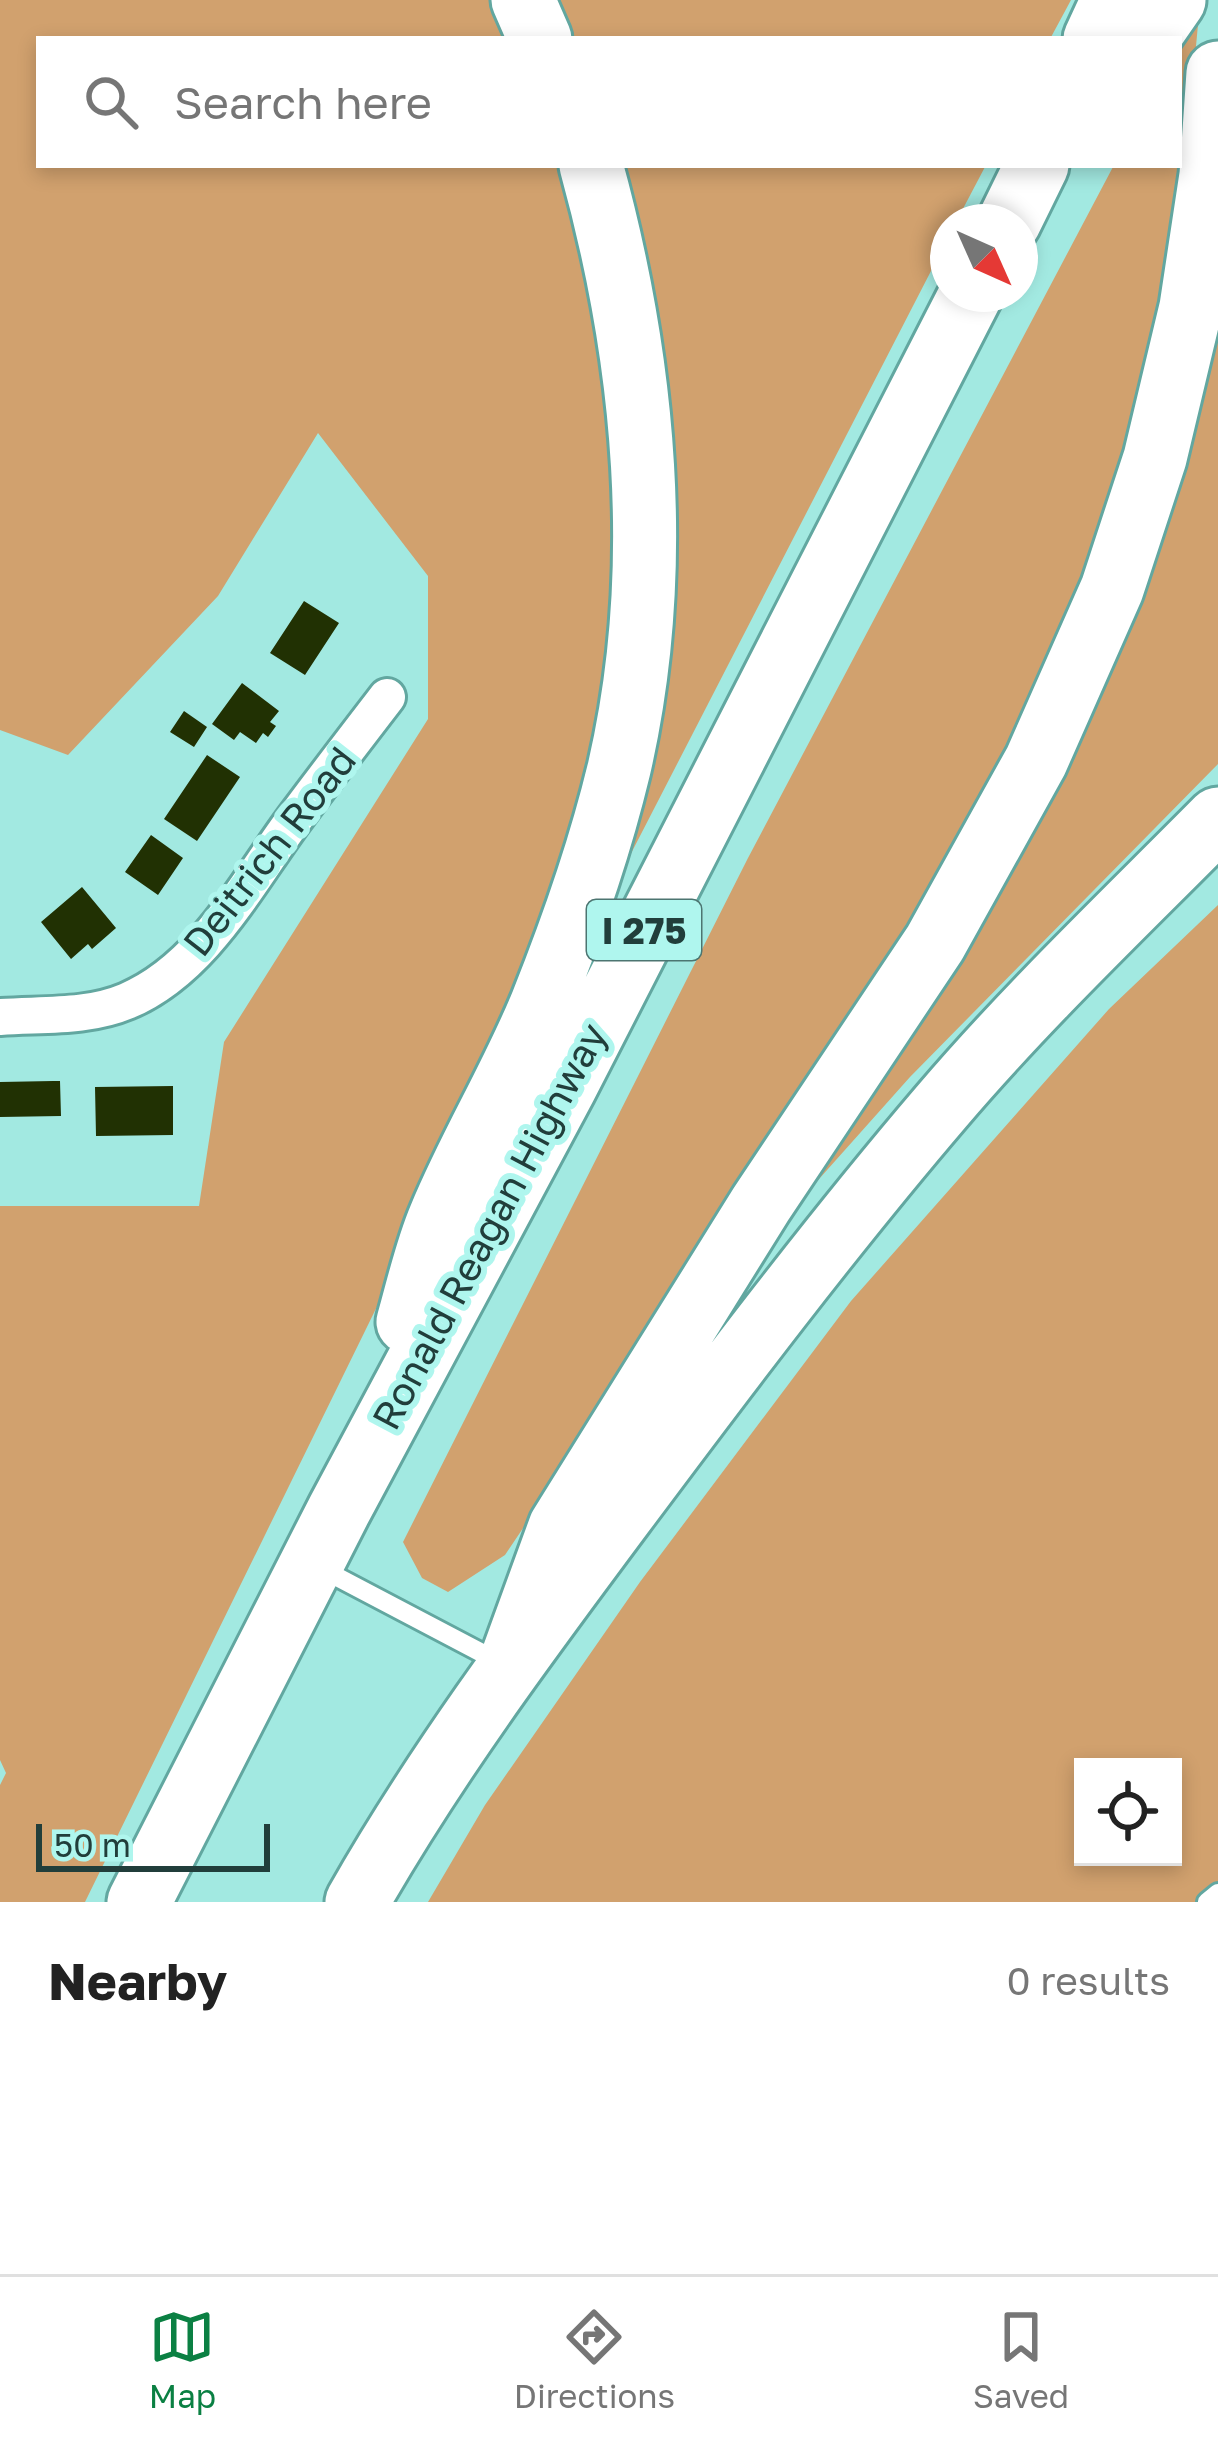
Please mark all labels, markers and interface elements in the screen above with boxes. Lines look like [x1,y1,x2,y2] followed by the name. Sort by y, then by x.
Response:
[36,36,1182,168] search box
[78,69,144,135] icon: search
[174,75,432,129] text: Search here
[930,204,1038,312] north arrow
[173,737,365,965] street label: Deitrich Road
[587,900,701,960] road number: I 275
[362,1015,616,1437] street label: Ronald Reagan Highway
[1074,1758,1182,1866] map controls
[1074,1758,1182,1866] button: locate
[36,1818,270,1871] scale bar
[54,1825,131,1864] text: 50 m
[48,1950,227,2011] text: Nearby
[1006,1957,1170,2004] text: 0 results
[149,2304,216,2415] tab: Map
[514,2304,675,2415] tab: Directions
[973,2304,1069,2415] tab: Saved

